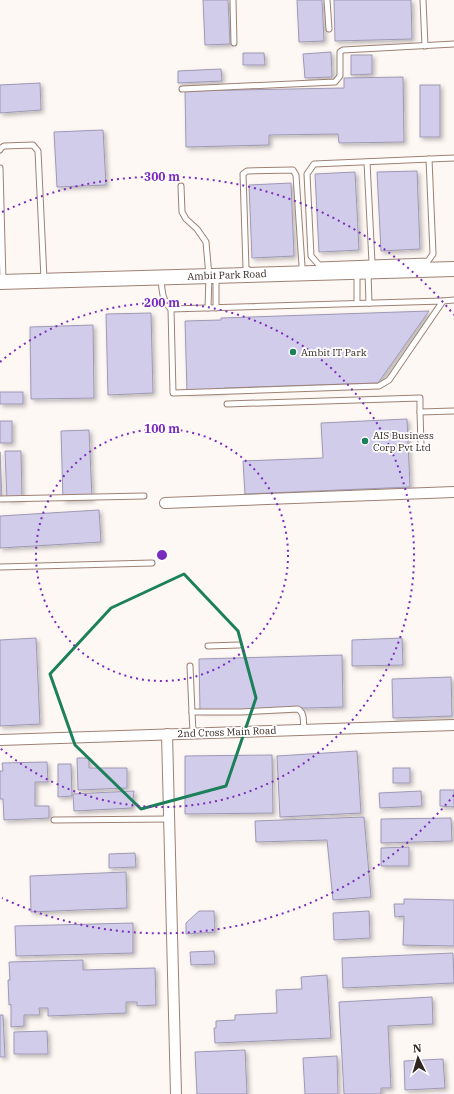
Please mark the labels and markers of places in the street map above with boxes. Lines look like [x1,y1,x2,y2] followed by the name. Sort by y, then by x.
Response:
[301,346,367,359] place label: Ambit IT Park
[288,347,298,357] marker: Ambit IT Park
[373,429,434,454] place label: AIS Business Corp Pvt Ltd
[360,436,370,446] marker: AIS Business Corp Pvt Ltd
[155,548,169,562] centre of rings

